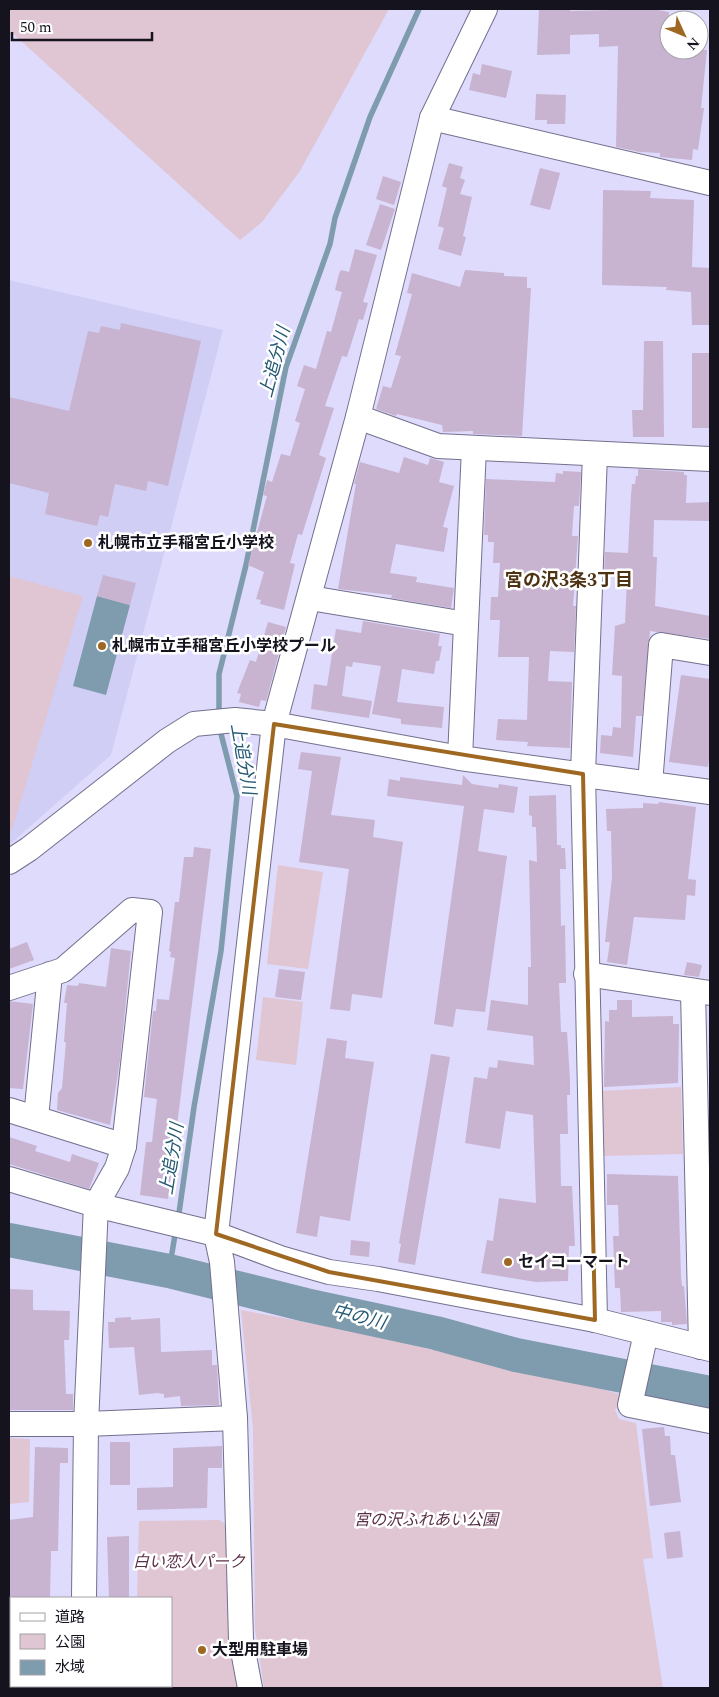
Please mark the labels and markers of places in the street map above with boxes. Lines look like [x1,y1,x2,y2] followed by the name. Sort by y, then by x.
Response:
[98,531,274,555] place label: 札幌市立手稲宮丘小学校
[82,537,94,549] marker: 札幌市立手稲宮丘小学校
[112,634,336,658] place label: 札幌市立手稲宮丘小学校プール
[96,640,108,652] marker: 札幌市立手稲宮丘小学校プール
[518,1250,630,1274] place label: セイコーマート
[502,1256,514,1268] marker: セイコーマート
[212,1638,308,1662] place label: 大型用駐車場
[196,1644,208,1656] marker: 大型用駐車場

